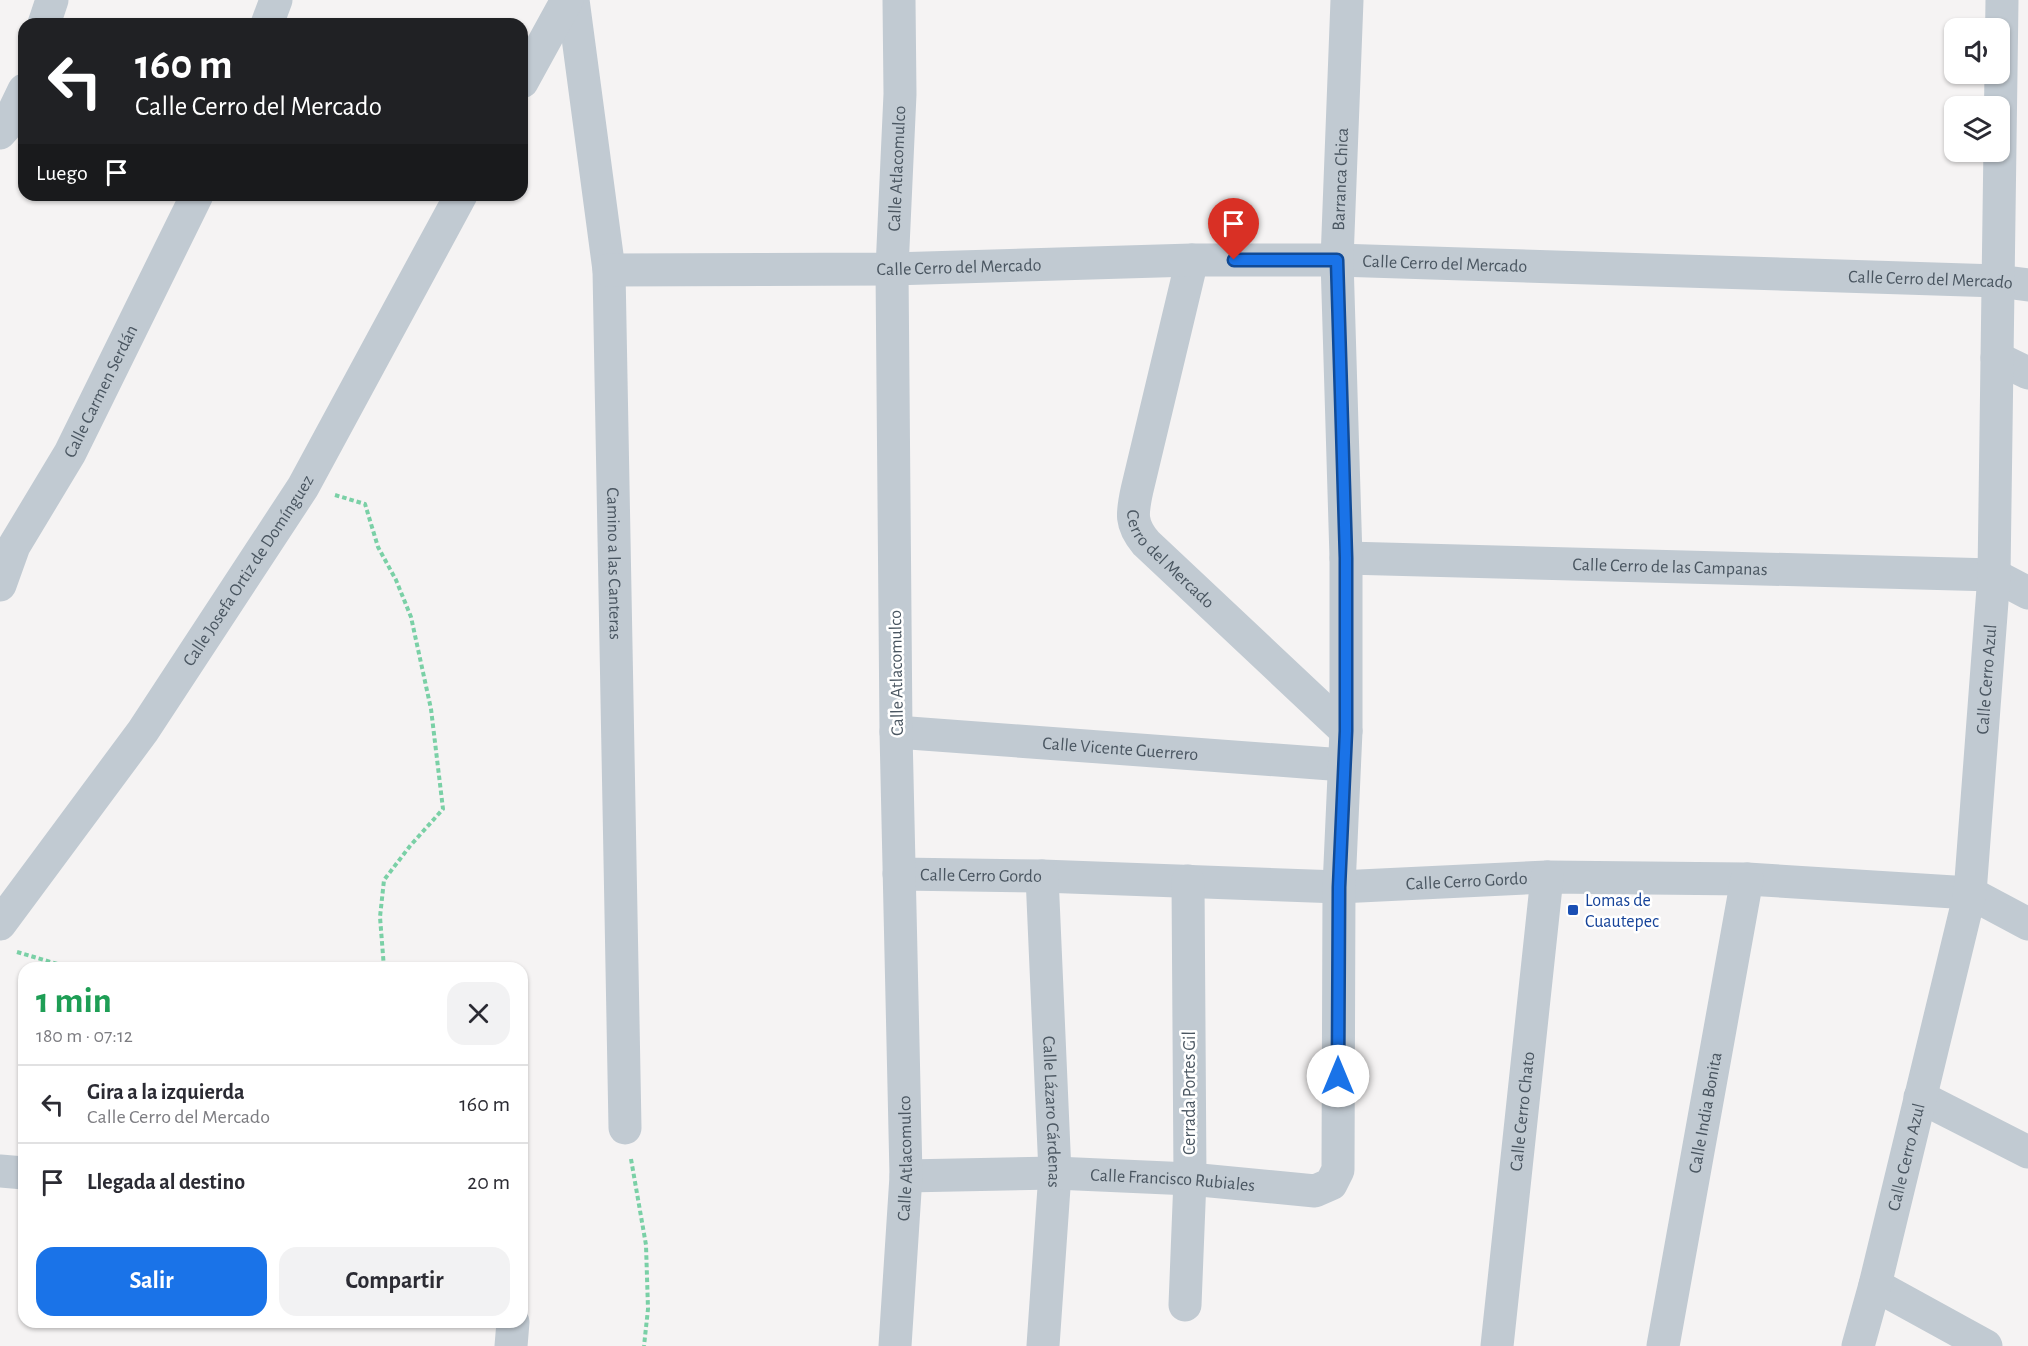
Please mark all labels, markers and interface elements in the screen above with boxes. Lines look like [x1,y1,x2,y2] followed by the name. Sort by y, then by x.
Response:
[1944,18,2010,162] map controls
[1944,18,2010,84] button: sound
[36,42,114,120] icon: left
[135,44,233,86] text: 160 m
[135,93,382,120] text: Calle Cerro del Mercado
[1944,96,2010,162] button: layers
[886,105,909,232] street label: Calle Atlacomulco
[1330,127,1352,231] street label: Barranca Chica
[100,156,133,189] icon: arrive
[36,162,88,184] text: Luego
[1208,198,1259,260] pin
[1217,207,1250,240] icon: arrive
[1362,253,1528,276] street label: Calle Cerro del Mercado
[877,257,1042,279] street label: Calle Cerro del Mercado
[1848,268,2014,293] street label: Calle Cerro del Mercado
[61,322,142,461] street label: Calle Carmen Serdán
[180,473,318,670] street label: Calle Josefa Ortiz de Domínguez
[603,487,624,640] street label: Camino a las Canteras
[1123,510,1217,612] street label: Cerro del Mercado
[1572,556,1768,579] street label: Calle Cerro de las Campanas
[887,610,907,736] street label: Calle Atlacomulco
[1974,624,2000,735] street label: Calle Cerro Azul
[1042,735,1199,764] street label: Calle Vicente Guerrero
[920,866,1042,886] street label: Calle Cerro Gordo
[1405,870,1528,894] street label: Calle Cerro Gordo
[1585,892,1659,931] place label: Lomas de Cuautepec
[1566,903,1580,917] marker: Lomas de Cuautepec
[447,982,510,1045] button: close
[36,983,112,1019] text: 1 min
[36,1026,133,1046] text: 180 m · 07:12
[1181,1031,1199,1155] street label: Cerrada Portes Gil
[1039,1035,1063,1188] street label: Calle Lázaro Cárdenas
[1306,1044,1370,1108] position arrow
[1508,1051,1538,1172] street label: Calle Cerro Chato
[1686,1051,1726,1175] street label: Calle India Bonita
[87,1081,245,1103] text: Gira a la izquierda
[36,1088,69,1121] icon: left
[459,1093,510,1115] text: 160 m
[895,1095,916,1222] street label: Calle Atlacomulco
[1885,1102,1929,1213] street label: Calle Cerro Azul
[87,1107,270,1127] text: Calle Cerro del Mercado
[36,1166,69,1199] icon: arrive
[1090,1167,1256,1195] street label: Calle Francisco Rubiales
[87,1171,245,1193] text: Llegada al destino
[467,1171,510,1193] text: 20 m
[36,1247,267,1316] button: Salir
[279,1247,510,1316] button: Compartir

